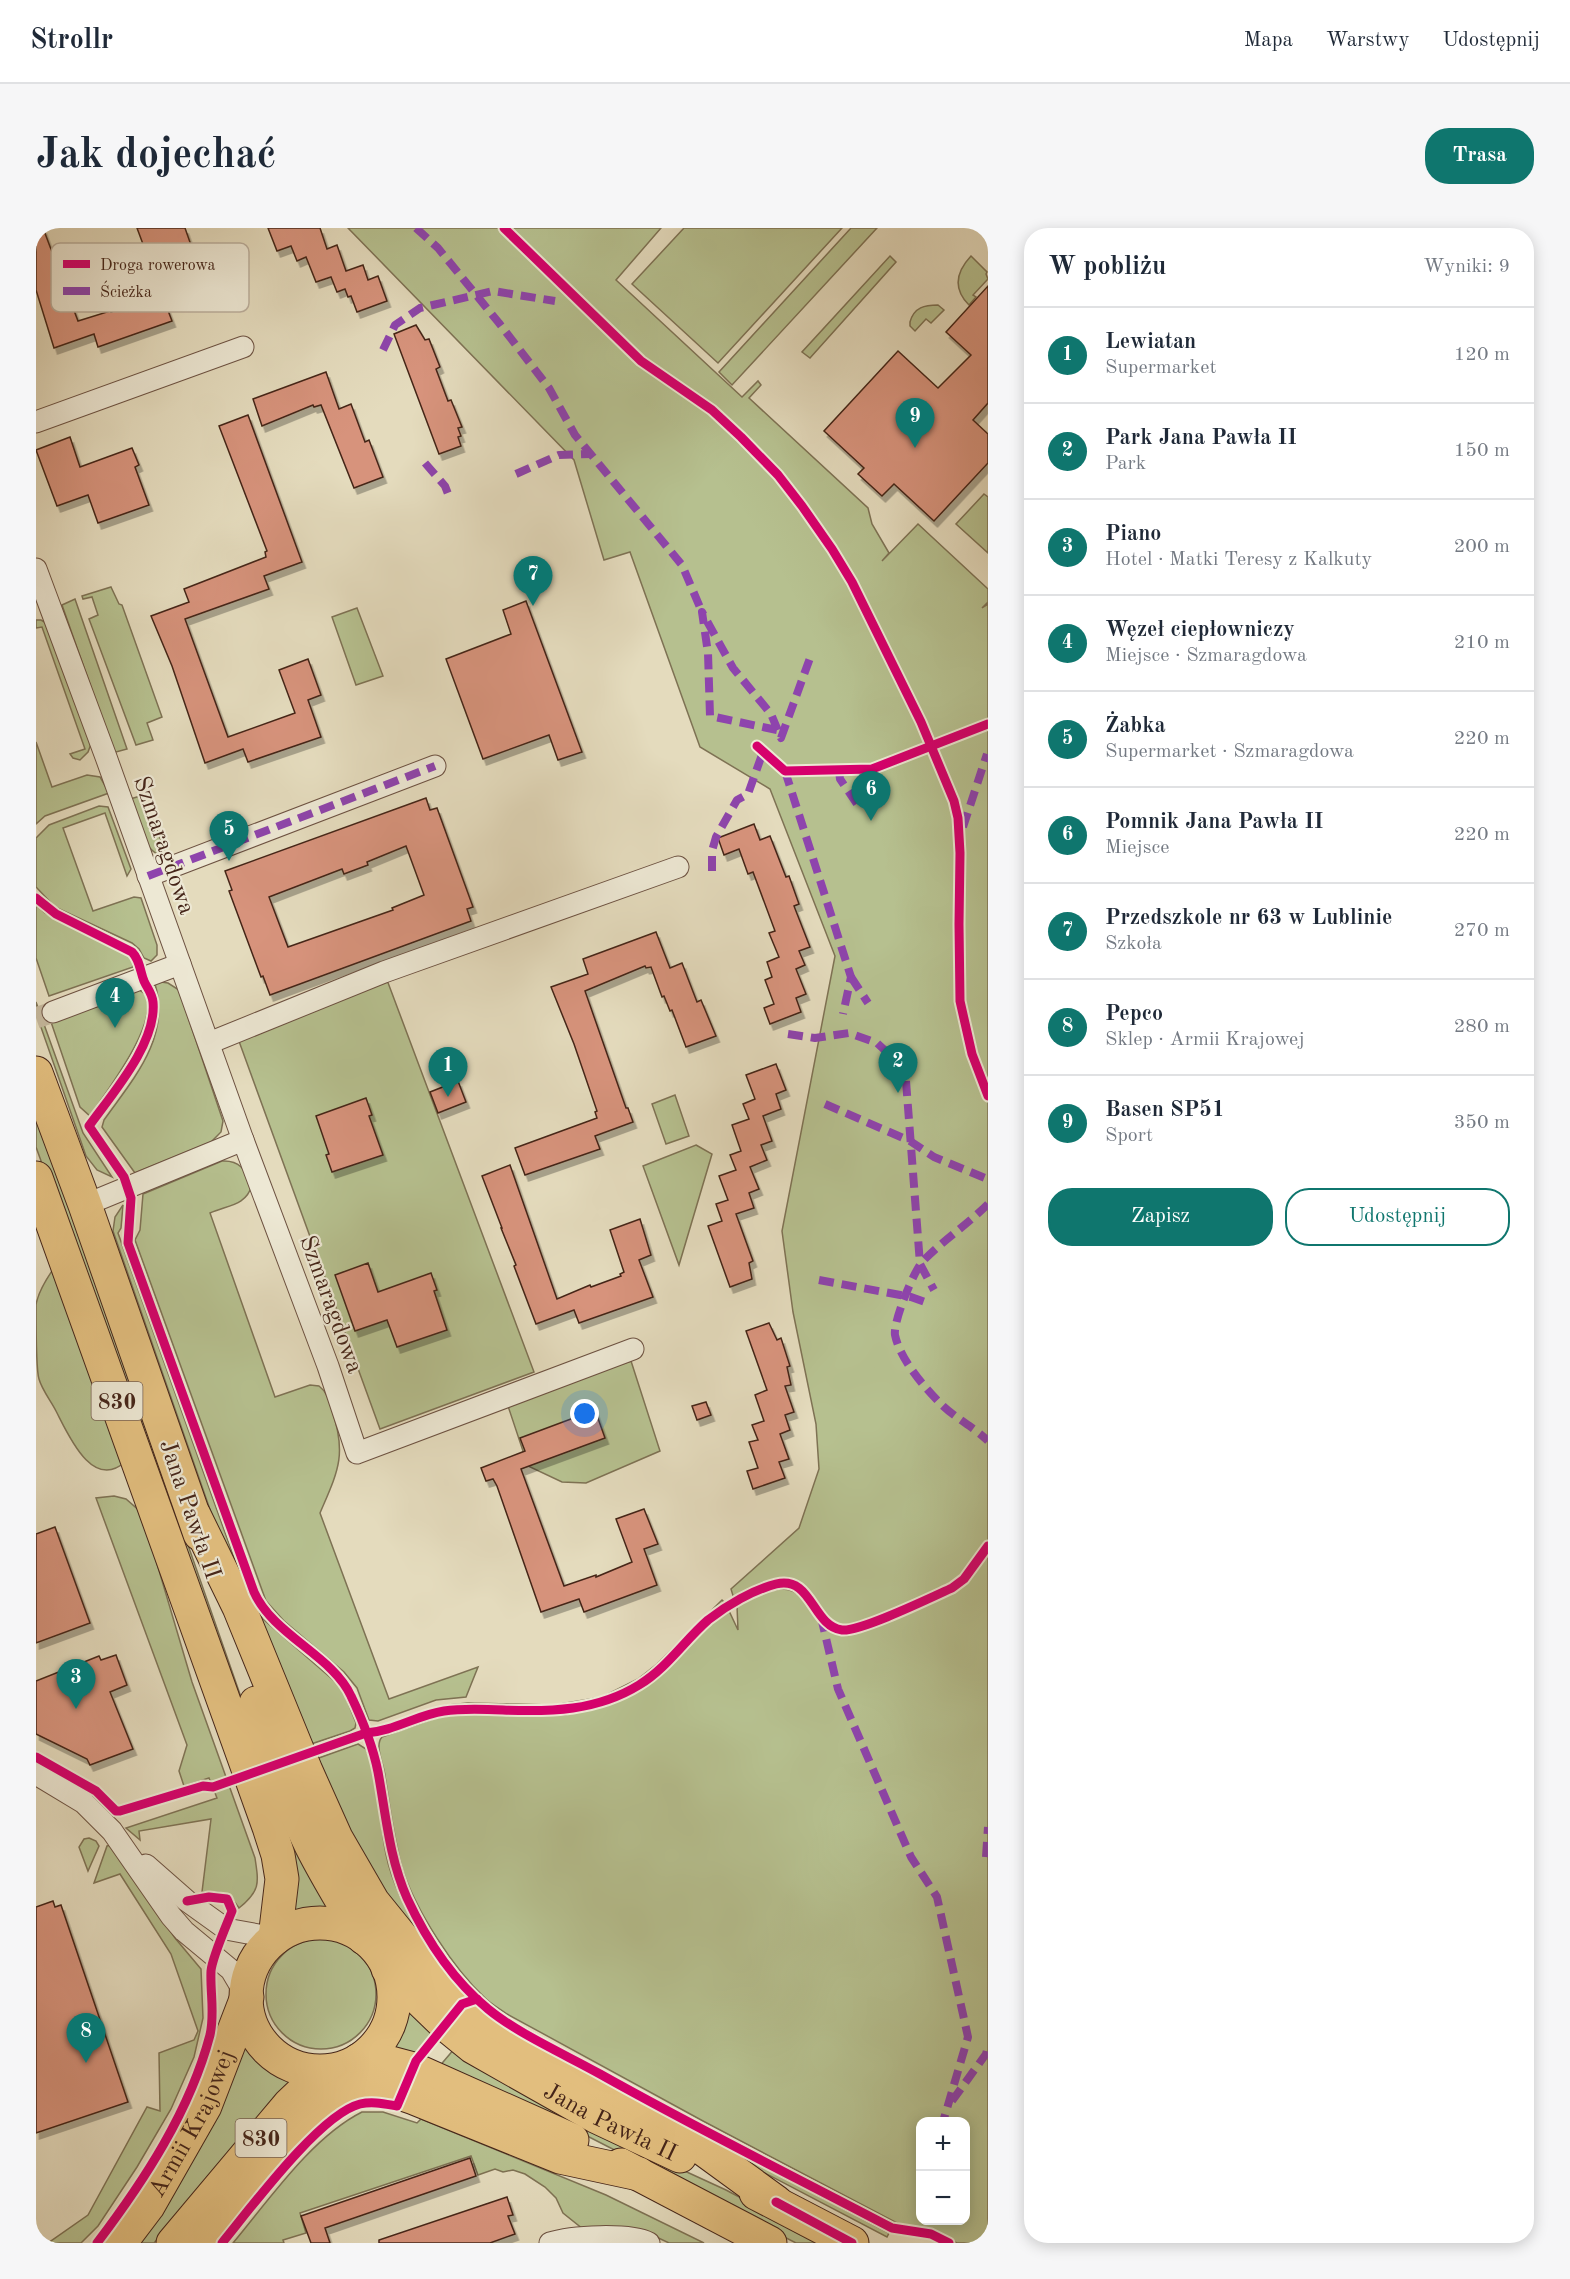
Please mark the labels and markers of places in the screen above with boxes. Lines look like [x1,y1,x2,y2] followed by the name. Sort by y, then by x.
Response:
[896,398,934,448] pin: 9
[514,556,552,606] pin: 7
[852,772,890,821] pin: 6
[210,812,248,861] pin: 5
[96,978,134,1028] pin: 4
[878,1044,918,1093] pin: 2
[428,1048,468,1097] pin: 1
[56,1660,96,1709] pin: 3
[67,2014,106,2063] pin: 8

